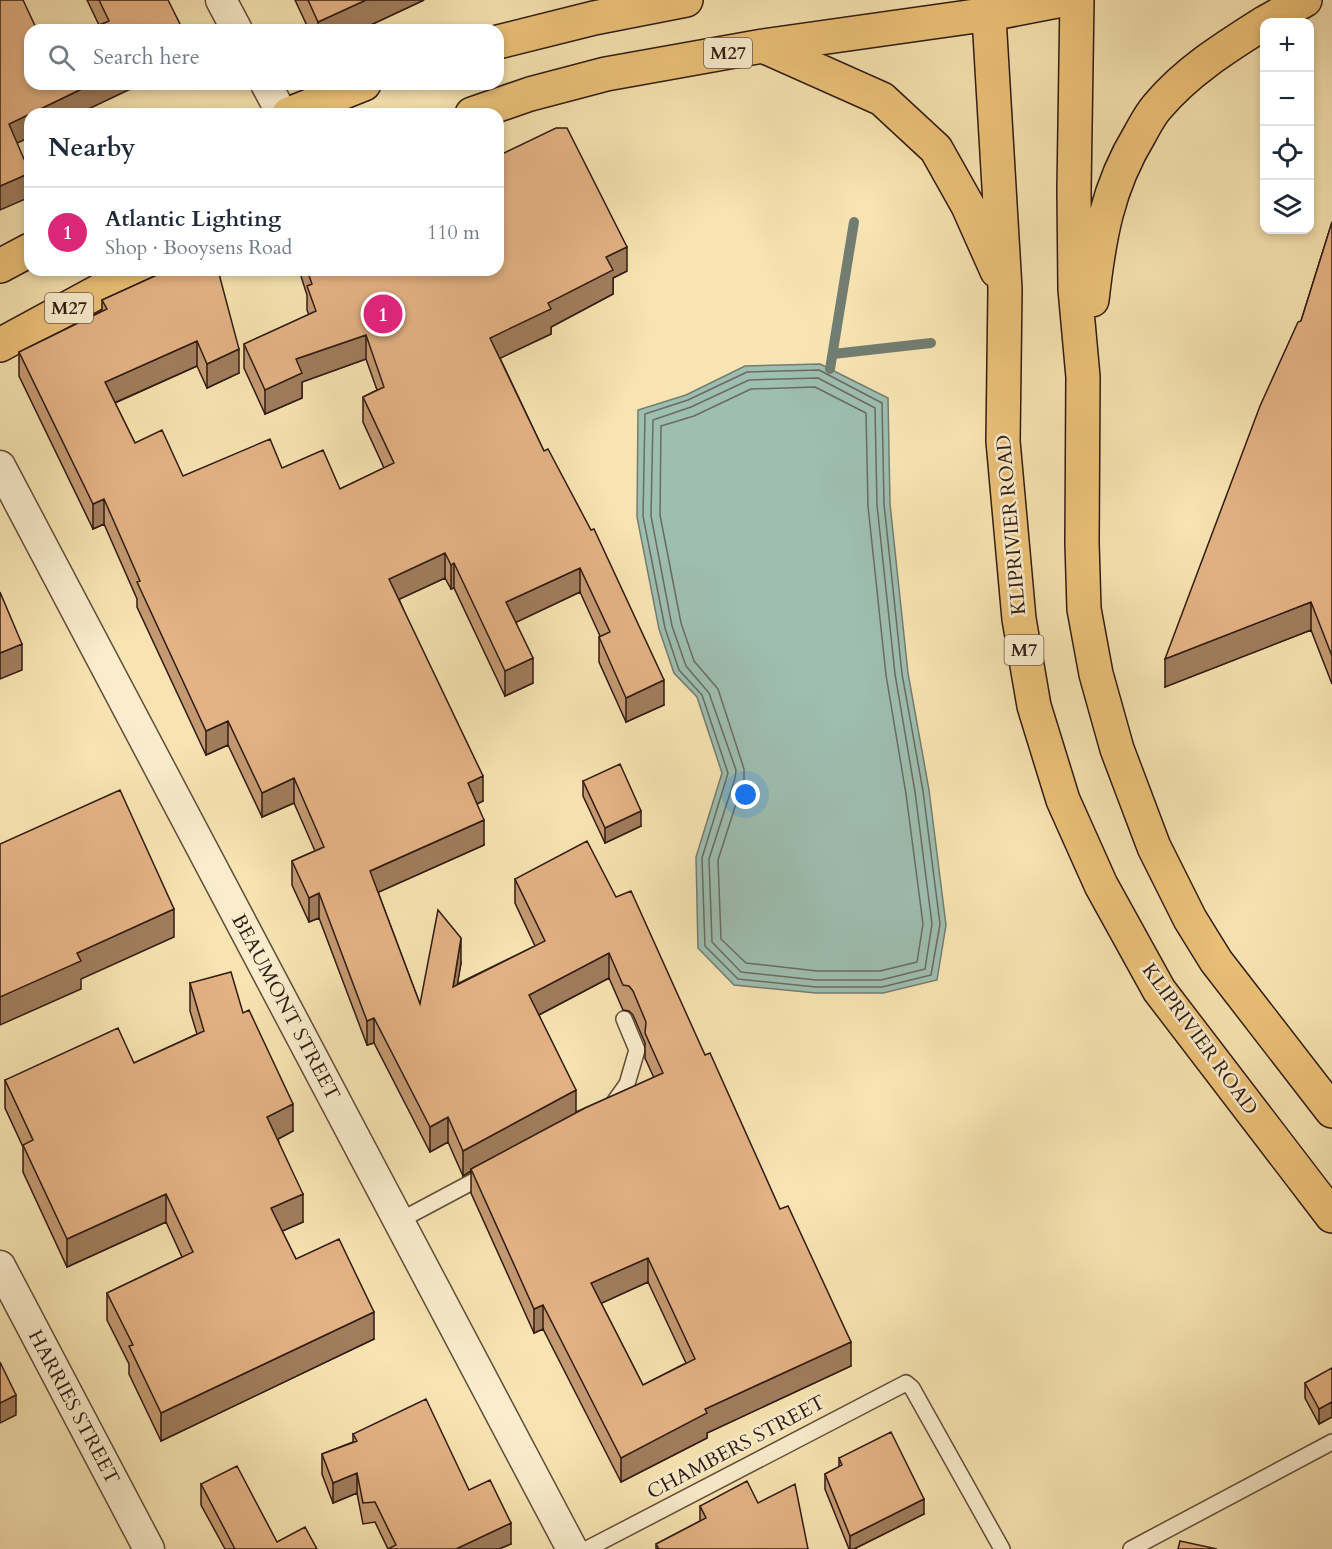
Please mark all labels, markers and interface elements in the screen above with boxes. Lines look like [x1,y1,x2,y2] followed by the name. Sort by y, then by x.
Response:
[1260,18,1314,234] map controls
[1260,18,1314,72] button: +
[24,24,504,90] search box
[704,38,752,68] road number: M27
[45,41,78,74] icon: search
[93,42,200,72] text: Search here
[1260,72,1314,126] button: −
[1260,126,1314,180] button: locate
[48,130,136,165] text: Nearby
[1260,180,1314,234] button: layers
[105,204,281,234] text: Atlantic Lighting
[62,219,73,246] text: 1
[427,219,480,246] text: 110 m
[105,234,292,261] text: Shop · Booysens Road
[364,292,403,336] pin: 1
[45,293,93,323] road number: M27
[990,434,1032,616] street label: KLIPRIVIER ROAD
[1004,635,1044,665] road number: M7
[731,780,760,809] your location
[225,909,347,1105] street label: BEAUMONT STREET
[1136,958,1264,1120] street label: KLIPRIVIER ROAD
[22,1325,126,1489] street label: HARRIES STREET
[642,1388,830,1505] street label: CHAMBERS STREET

